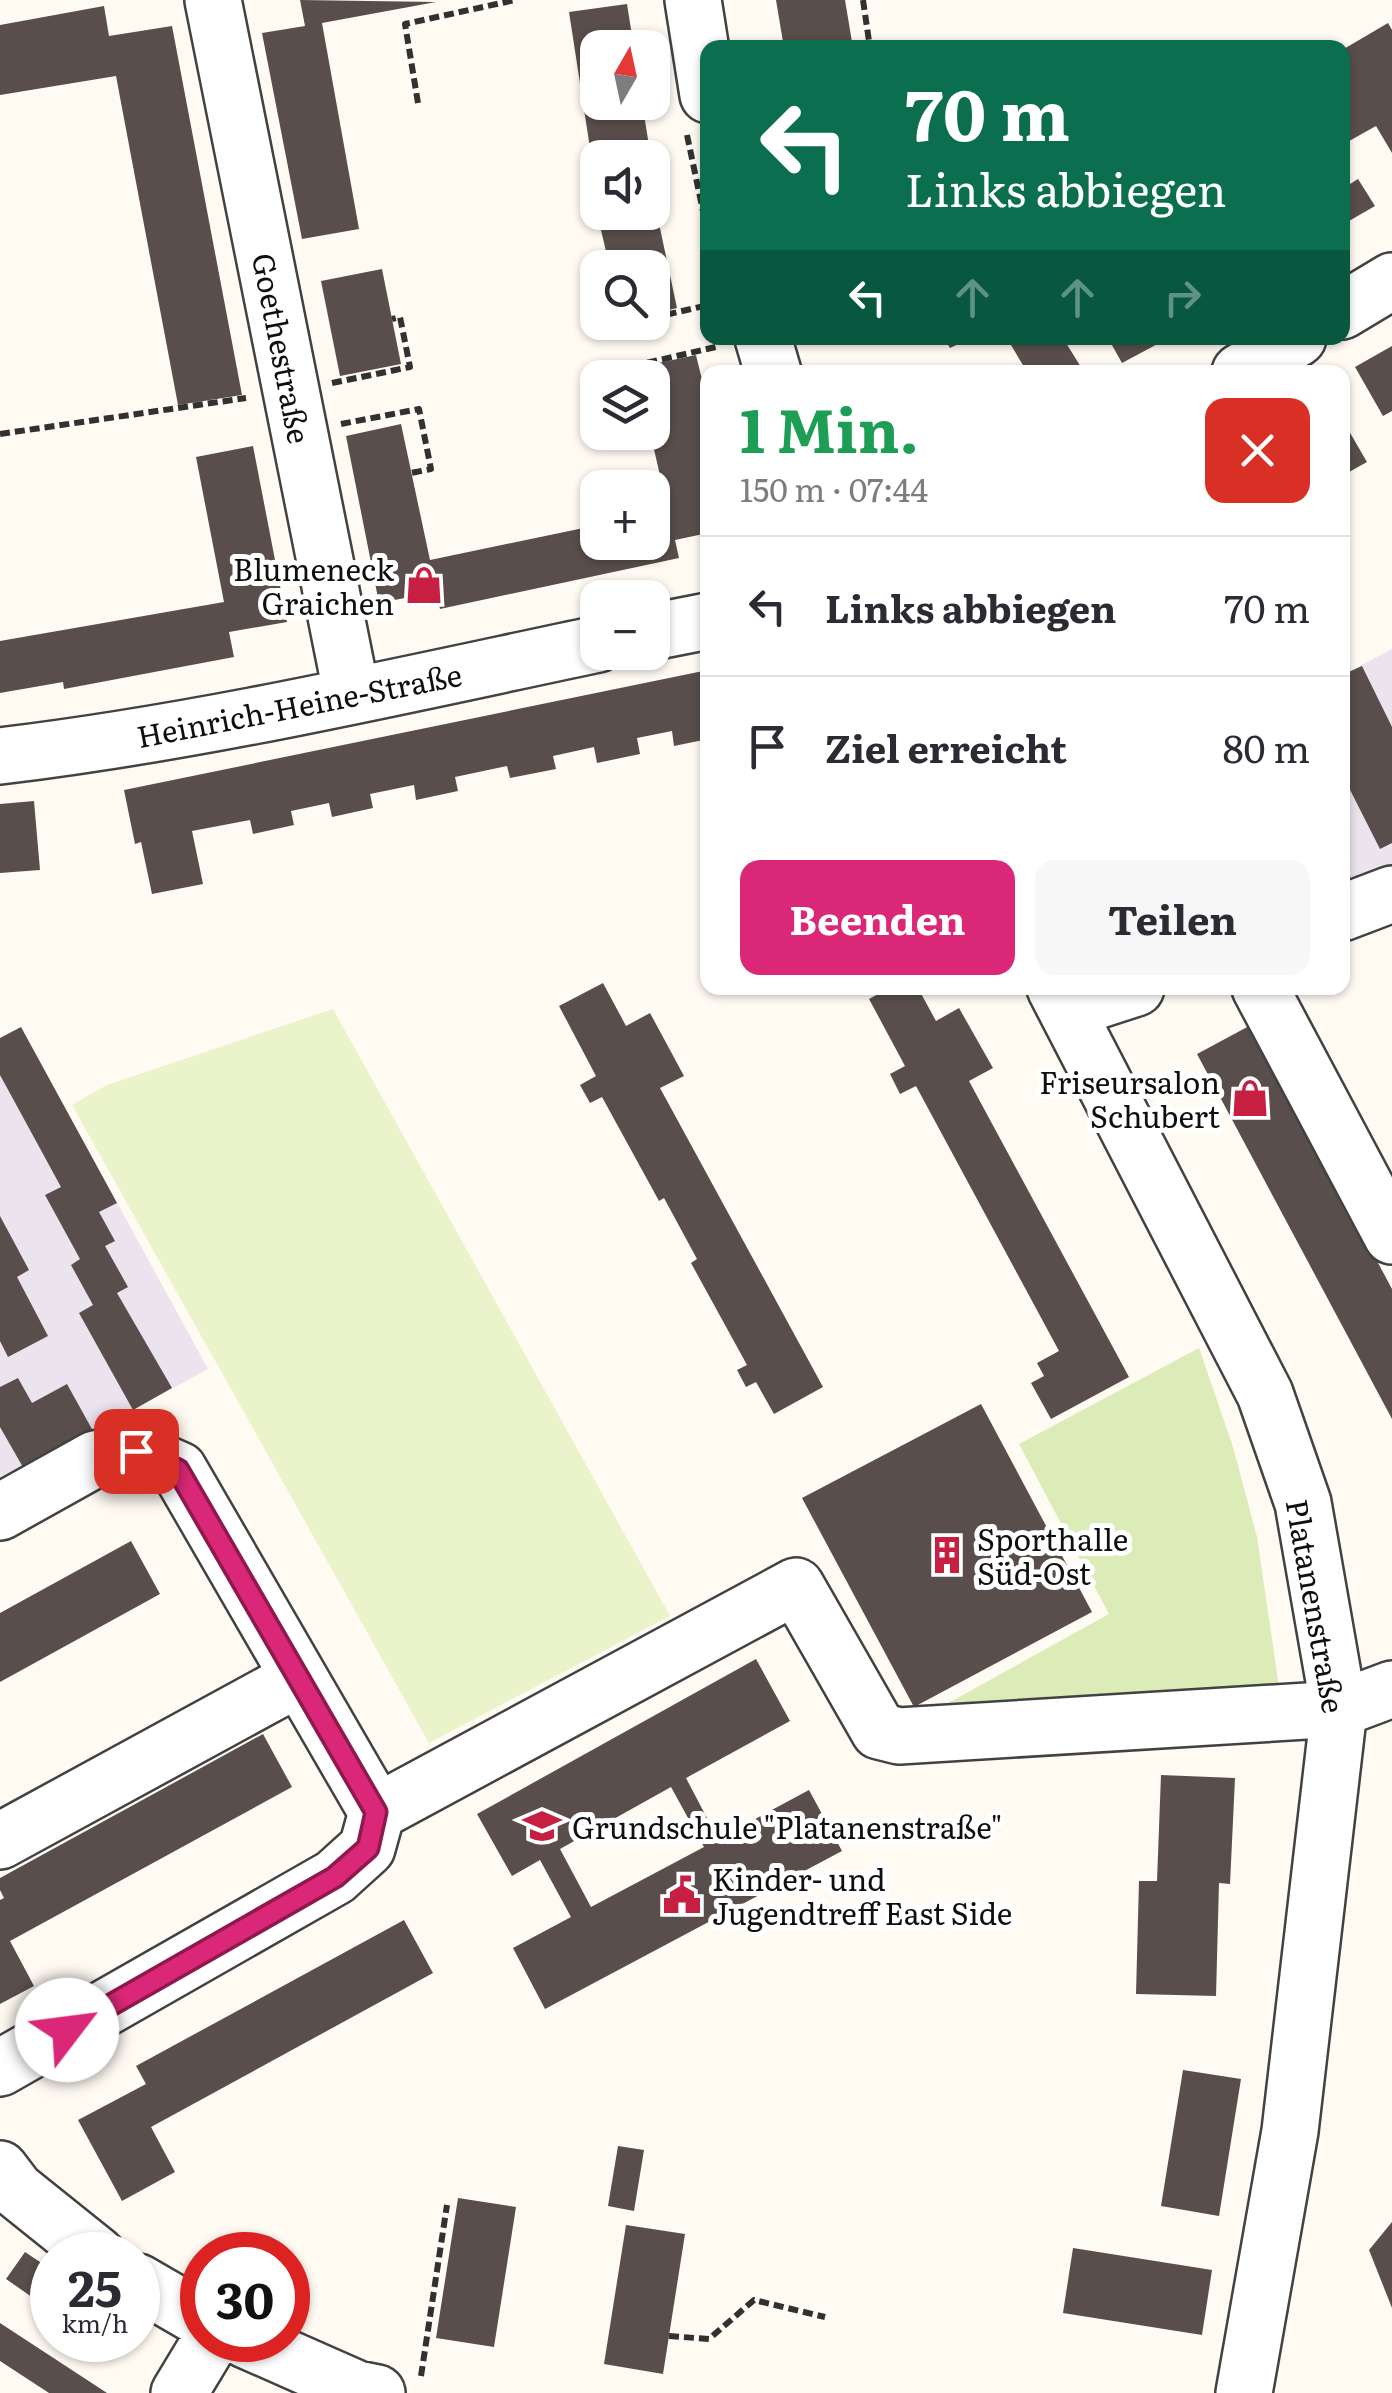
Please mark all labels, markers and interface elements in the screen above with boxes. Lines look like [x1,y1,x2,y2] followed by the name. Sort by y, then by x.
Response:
[580,30,670,120] north arrow
[580,30,670,670] map controls
[905,59,1070,163] text: 70 m
[740,80,870,210] icon: left
[580,140,670,230] button: sound
[905,154,1227,221] text: Links abbiegen
[243,249,323,447] street label: Goethestraße
[580,250,670,340] button: search
[840,270,895,325] icon: left
[945,270,1000,325] icon: ahead
[1050,270,1105,325] icon: ahead
[1155,270,1210,325] icon: right
[580,360,670,450] button: layers
[740,382,919,471] text: 1 Min.
[1205,398,1310,503] button: close
[740,464,928,512] text: 150 m · 07:44
[580,470,670,560] button: +
[233,546,395,624] place label: Blumeneck Graichen
[403,564,445,606] shop icon: Blumeneck Graichen
[825,578,1116,635] text: Links abbiegen
[1224,578,1310,635] text: 70 m
[740,579,795,634] icon: left
[580,580,670,670] button: −
[133,651,465,757] street label: Heinrich-Heine-Straße
[825,718,1067,775] text: Ziel erreicht
[1223,718,1310,775] text: 80 m
[740,719,795,774] icon: arrive
[740,860,1015,975] button: Beenden
[1035,860,1310,975] button: Teilen
[1039,1059,1220,1137] place label: Friseursalon Schubert
[1229,1077,1271,1119] shop icon: Friseursalon Schubert
[94,1409,179,1494] pin
[109,1424,164,1479] icon: arrive
[1277,1496,1357,1716] street label: Platanenstraße
[977,1516,1128,1594] place label: Sporthalle Süd-Ost
[926,1534,968,1576] building icon: Sporthalle Süd-Ost
[572,1804,1002,1848] place label: Grundschule "Platanenstraße"
[521,1805,563,1847] school or university icon: Grundschule "Platanenstraße"
[712,1856,1012,1934] place label: Kinder- und Jugendtreff East Side
[661,1874,703,1916] public building icon: Kinder- und Jugendtreff East Side
[15,1978,119,2082] position arrow
[180,2232,310,2362] speed limit sign: 30
[68,2248,122,2322] text: 25
[62,2304,128,2341] text: km/h

